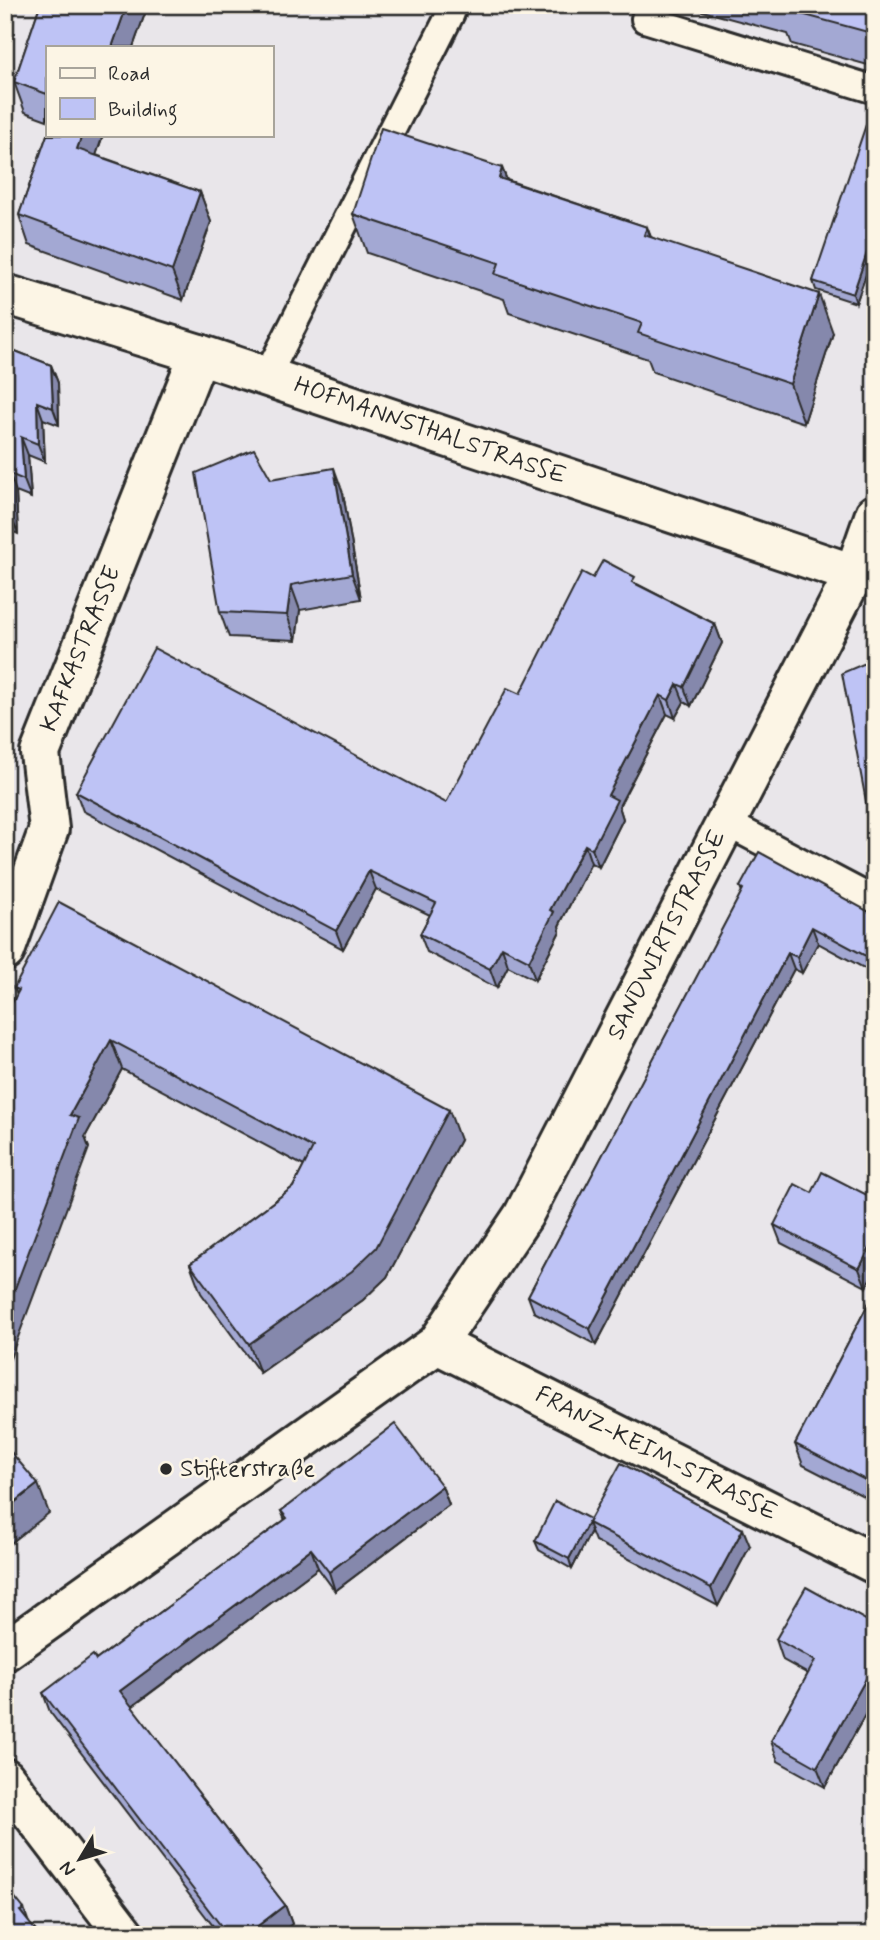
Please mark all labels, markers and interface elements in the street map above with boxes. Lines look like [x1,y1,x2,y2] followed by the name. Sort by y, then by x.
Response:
[46,46,273,136] legend
[108,60,150,88] text: Road
[108,96,178,126] text: Building
[290,370,570,492] street label: HOFMANNSTHALSTRASSE
[34,562,128,736] street label: KAFKASTRASSE
[601,825,733,1045] street label: SANDWIRTSTRASSE
[530,1380,782,1528] street label: FRANZ-KEIM-STRASSE
[180,1454,315,1485] place label: Stifterstraße
[158,1461,174,1477] marker: Stifterstraße
[46,1825,116,1895] north arrow
[54,1856,82,1881] text: N

